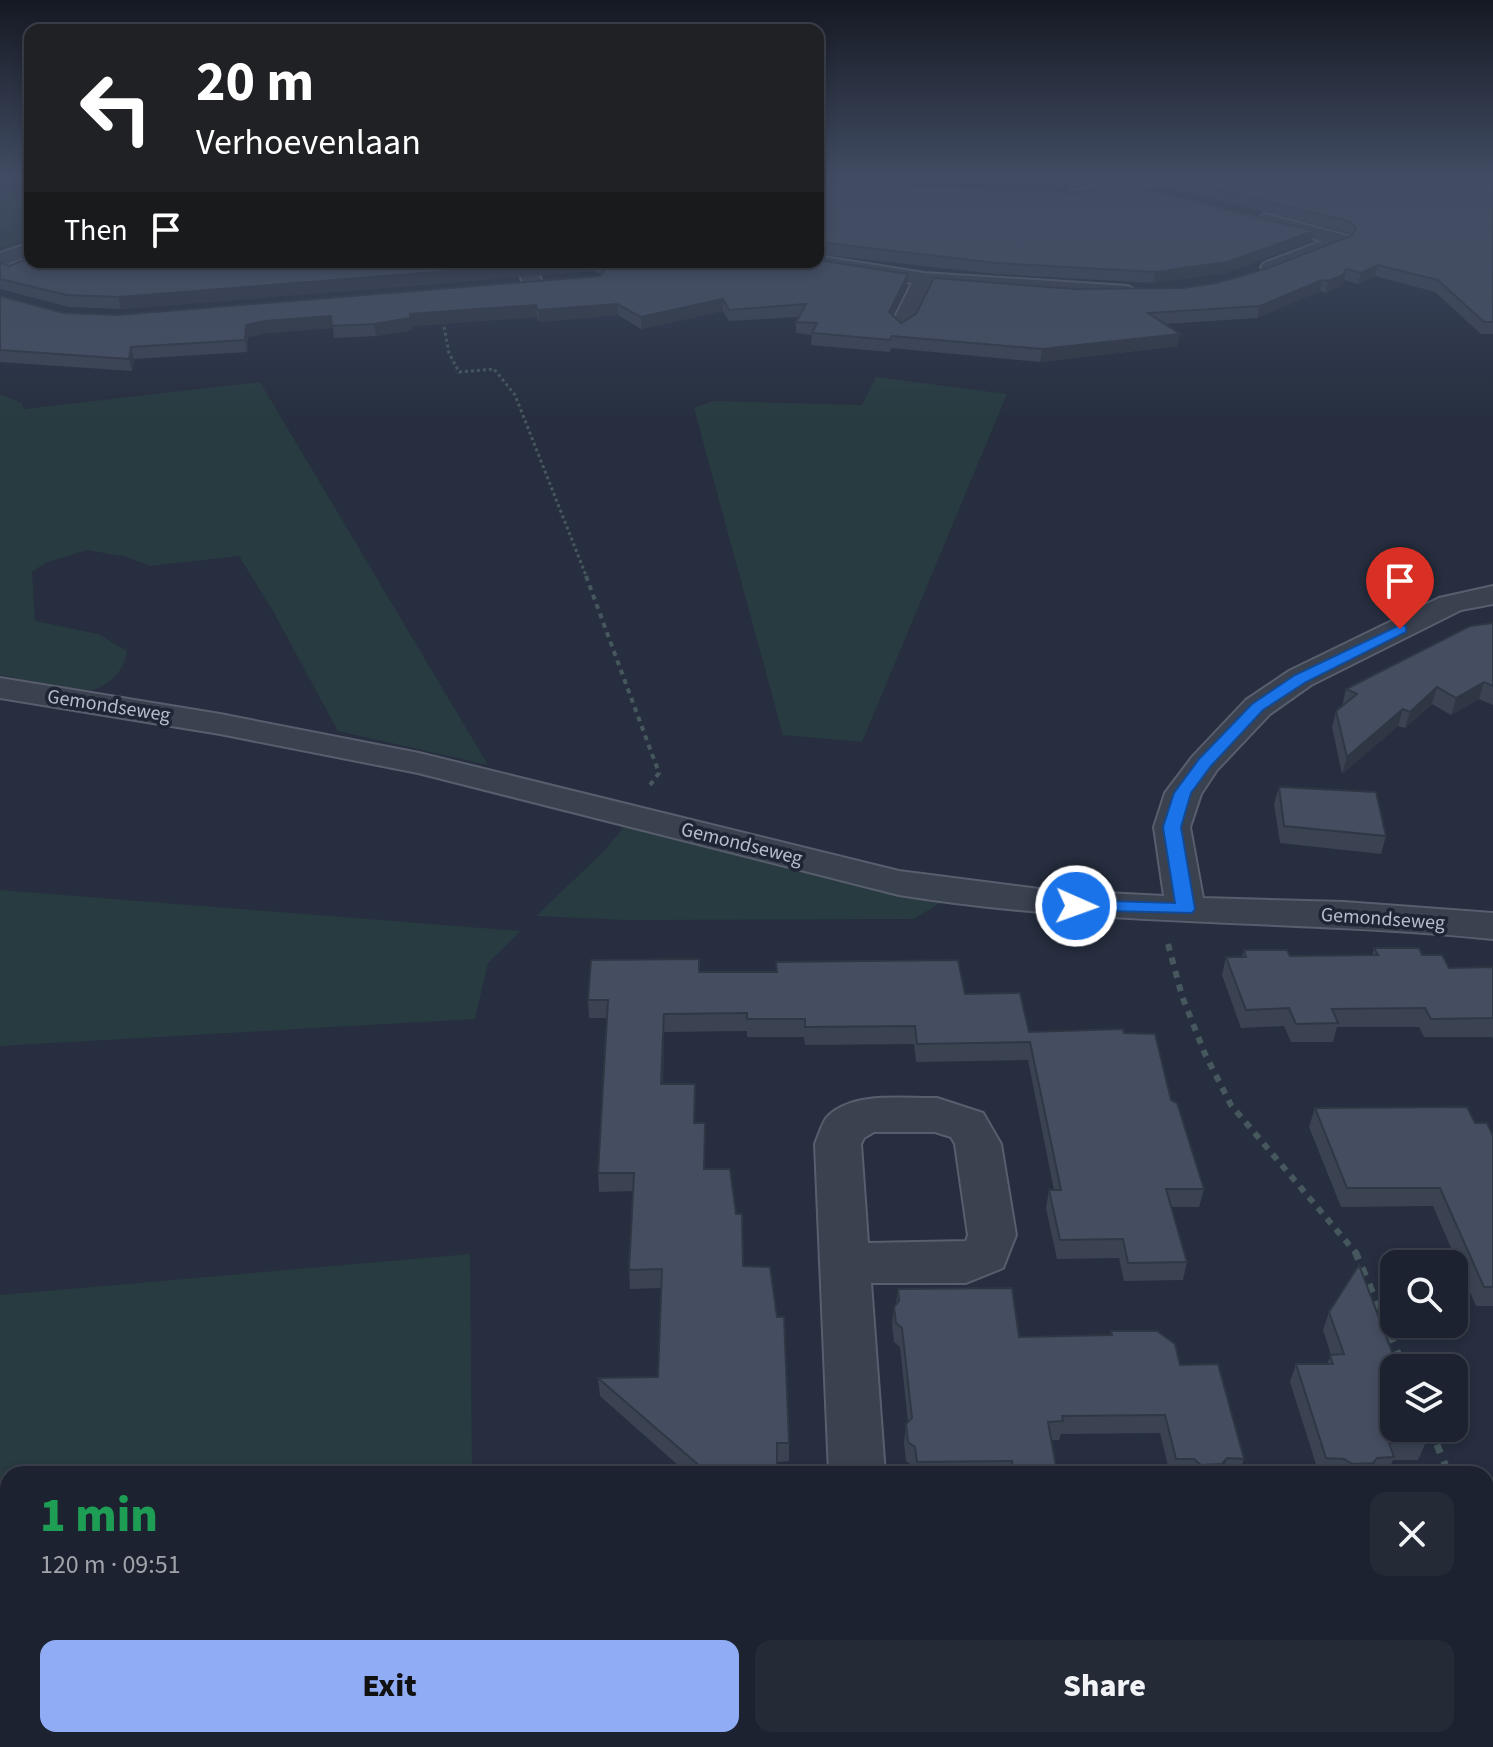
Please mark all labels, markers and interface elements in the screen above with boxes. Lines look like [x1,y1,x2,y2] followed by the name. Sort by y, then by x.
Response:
[196,43,314,122] text: 20 m
[64,56,168,160] icon: left
[196,117,421,168] text: Verhoevenlaan
[144,208,188,252] icon: arrive
[64,209,128,252] text: Then
[1366,547,1434,629] pin
[1378,559,1422,603] icon: arrive
[45,682,172,730] street label: Gemondseweg
[678,815,805,873] street label: Gemondseweg
[1034,864,1118,948] position arrow
[1320,901,1446,937] street label: Gemondseweg
[1380,1250,1468,1442] map controls
[1380,1250,1468,1338] button: search
[1380,1354,1468,1442] button: layers
[40,1482,158,1550] text: 1 min
[1370,1492,1454,1576] button: close
[40,1546,181,1583] text: 120 m · 09:51
[40,1640,739,1732] button: Exit
[755,1640,1454,1732] button: Share

